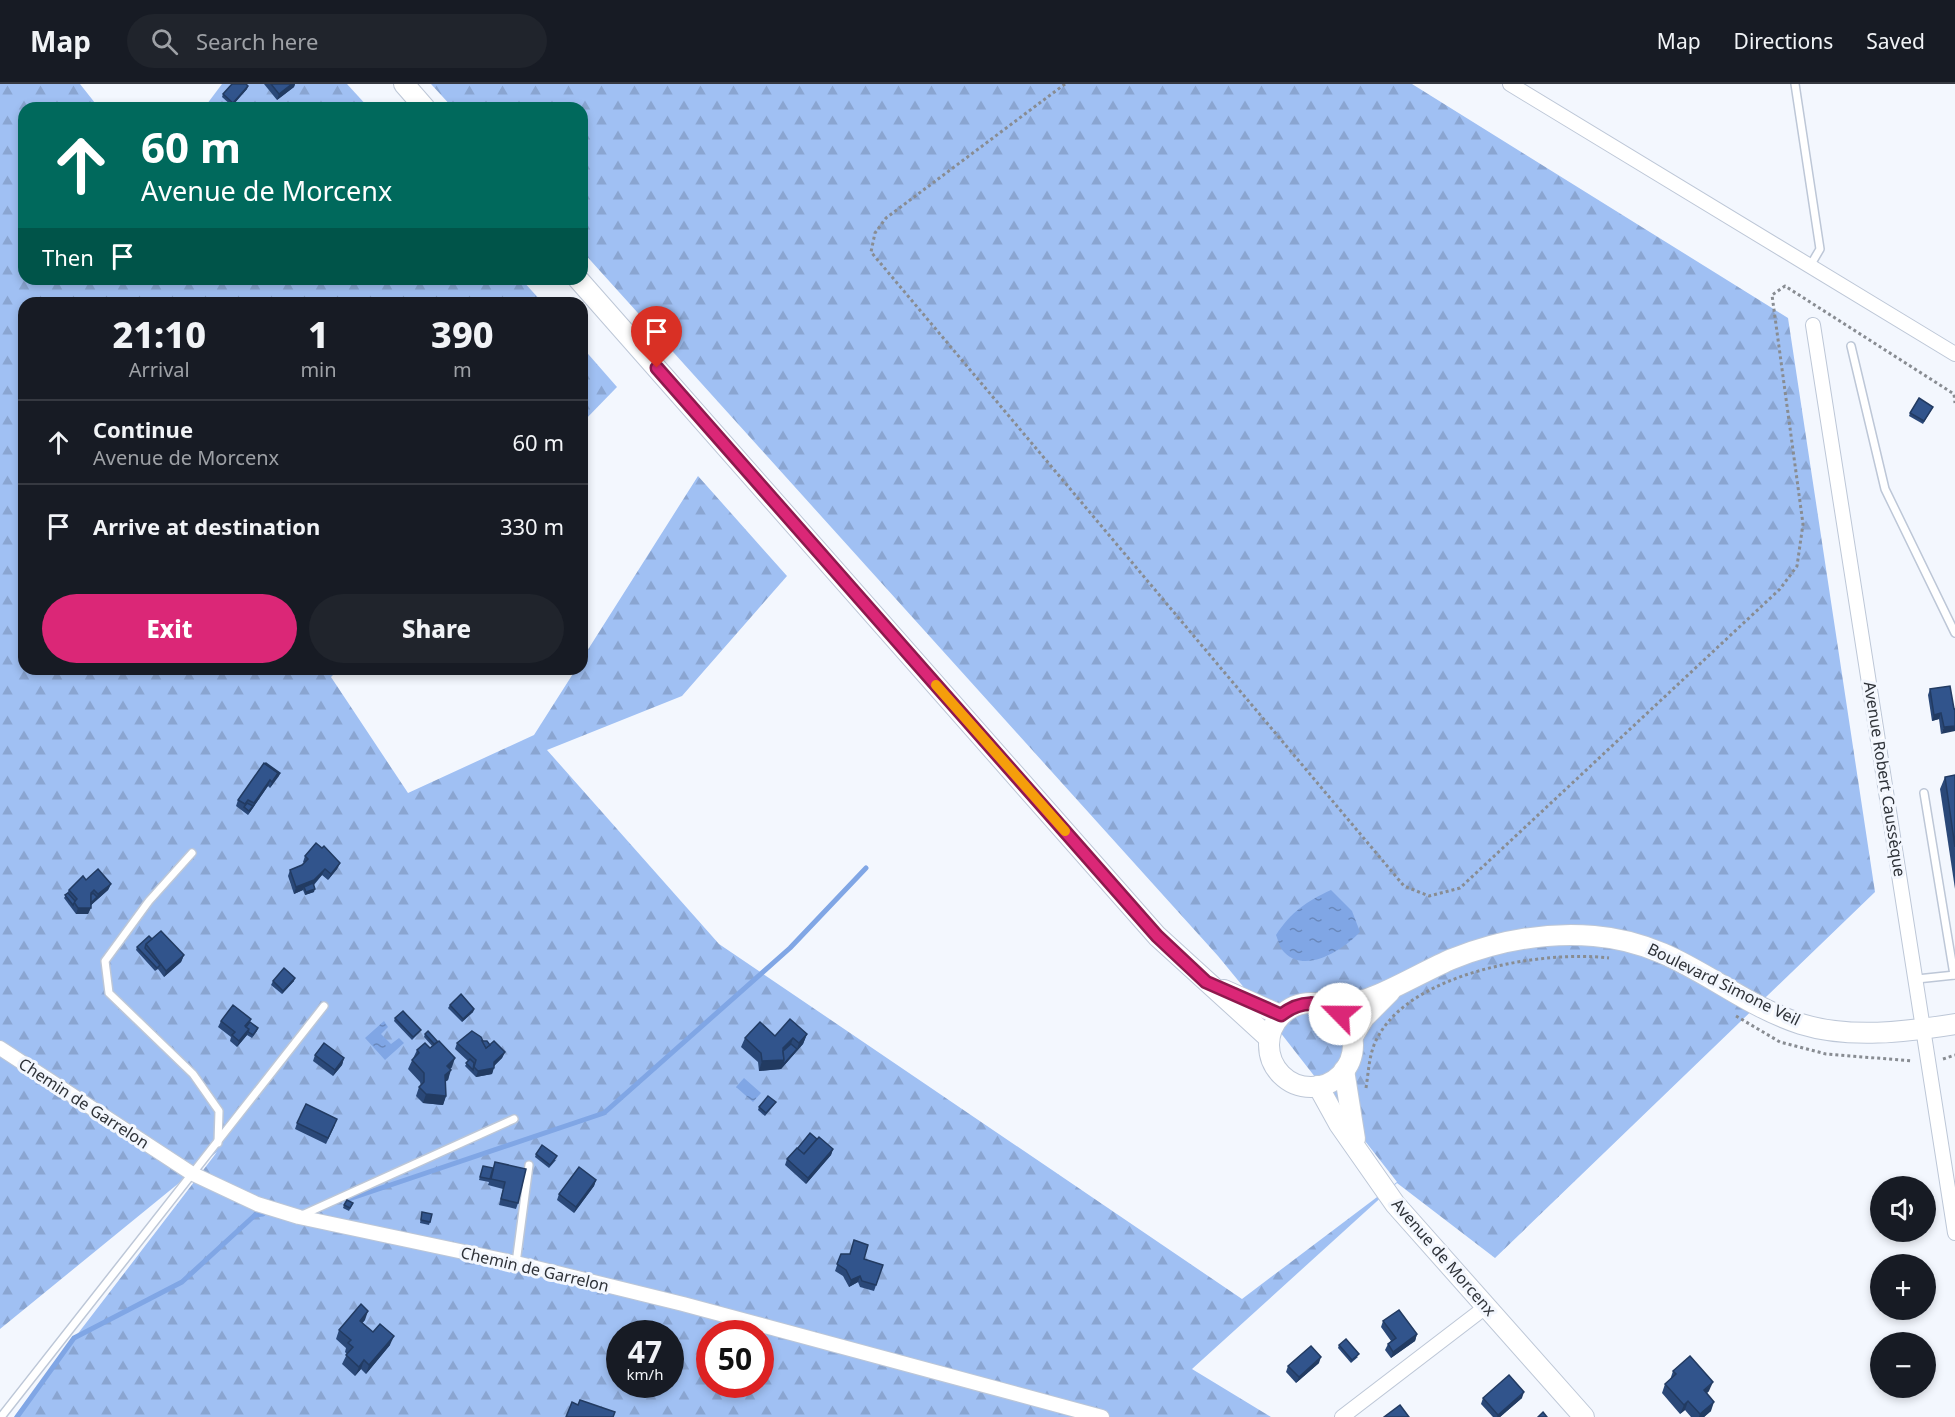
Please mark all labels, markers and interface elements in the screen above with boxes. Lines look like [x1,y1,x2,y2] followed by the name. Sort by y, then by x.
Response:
[127,14,547,68] search box
[30,22,91,60] text: Map
[148,25,181,58] icon: search
[196,26,318,56] text: Search here
[1657,27,1701,55] text: Map
[1734,27,1833,55] text: Directions
[1866,27,1925,55] text: Saved
[141,118,241,175] text: 60 m
[42,126,120,204] icon: ahead
[141,172,392,209] text: Avenue de Morcenx
[106,240,139,273] icon: arrive
[42,242,94,272] text: Then
[631,306,682,368] pin
[112,310,206,359] text: 21:10
[308,310,329,359] text: 1
[431,310,494,359] text: 390
[640,315,673,348] icon: arrive
[129,356,190,383] text: Arrival
[300,356,337,383] text: min
[453,356,472,383] text: m
[93,414,193,444] text: Continue
[42,426,75,459] icon: ahead
[513,427,564,457] text: 60 m
[93,444,279,471] text: Avenue de Morcenx
[42,510,75,543] icon: arrive
[93,511,320,541] text: Arrive at destination
[500,511,564,541] text: 330 m
[42,594,297,663] button: Exit
[309,594,564,663] button: Share
[1859,680,1911,878] street label: Avenue Robert Caussèque
[1644,937,1804,1031] street label: Boulevard Simone Veil
[1308,982,1372,1046] position arrow
[15,1053,153,1153] street label: Chemin de Garrelon
[1870,1176,1936,1398] map controls
[1870,1176,1936,1242] button: sound
[1387,1194,1501,1321] street label: Avenue de Morcenx
[459,1241,611,1297] street label: Chemin de Garrelon
[1870,1254,1936,1320] button: +
[696,1320,774,1398] speed limit sign: 50
[628,1331,662,1372] text: 47
[1870,1332,1936,1398] button: −
[627,1364,663,1384] text: km/h

